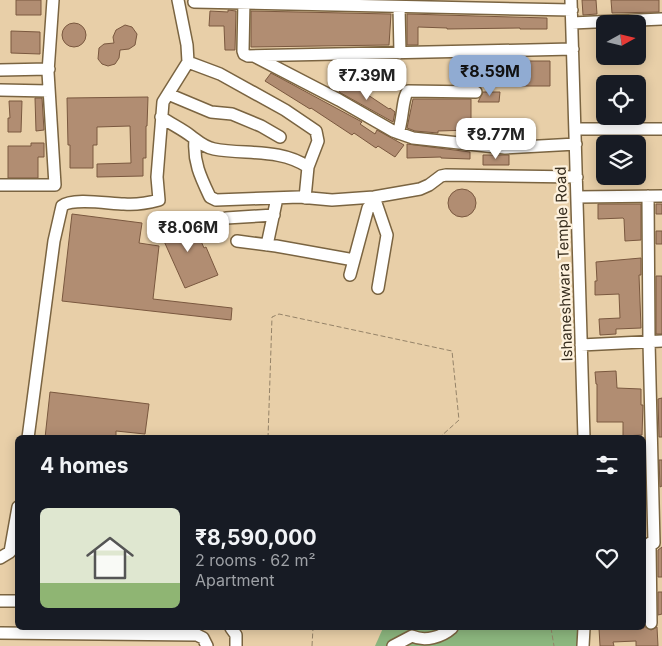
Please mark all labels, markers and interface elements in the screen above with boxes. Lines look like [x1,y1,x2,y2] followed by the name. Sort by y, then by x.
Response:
[596,15,646,65] north arrow
[596,15,646,185] map controls
[449,54,531,97] pin: ₹8.59M
[326,58,408,101] pin: ₹7.39M
[460,61,520,81] text: ₹8.59M
[338,65,396,85] text: ₹7.39M
[596,75,646,125] button: locate
[455,118,537,160] pin: ₹9.77M
[467,124,525,144] text: ₹9.77M
[596,135,646,185] button: layers
[551,166,576,362] street label: Ishaneshwara Temple Road
[147,210,229,253] pin: ₹8.06M
[158,217,218,237] text: ₹8.06M
[593,451,621,479] icon: filters
[40,453,129,478] text: 4 homes
[195,525,317,550] text: ₹8,590,000
[80,528,140,588] icon: home
[593,544,621,572] icon: heart
[195,550,316,570] text: 2 rooms · 62 m²
[195,570,275,590] text: Apartment

